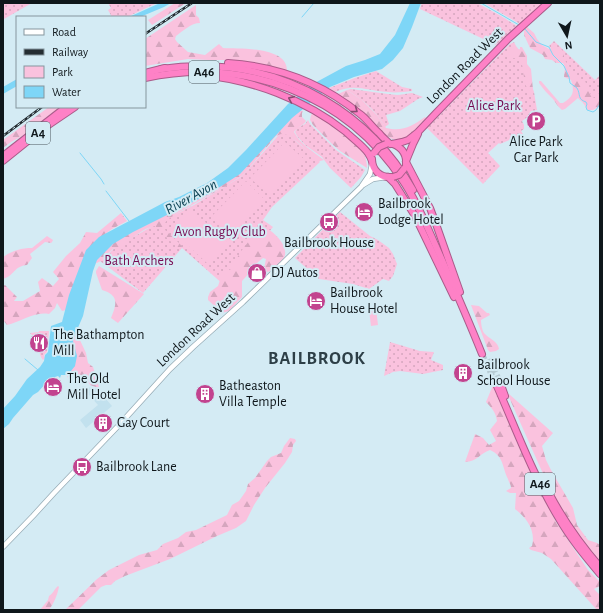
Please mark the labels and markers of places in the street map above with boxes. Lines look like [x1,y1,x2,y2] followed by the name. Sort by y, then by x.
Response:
[525,110,547,132] parking icon: Alice Park Car Park
[509,135,563,165] place label: Alice Park Car Park
[378,197,444,227] place label: Bailbrook Lodge Hotel
[353,201,375,223] hotel icon: Bailbrook Lodge Hotel
[318,211,340,233] bus stop icon: Bailbrook House
[284,236,374,250] place label: Bailbrook House
[246,262,268,284] shop icon: DJ Autos
[271,266,318,280] place label: DJ Autos
[330,286,398,316] place label: Bailbrook House Hotel
[305,290,327,312] hotel icon: Bailbrook House Hotel
[53,328,144,358] place label: The Bathampton Mill
[28,332,50,354] restaurant icon: The Bathampton Mill
[477,358,550,388] place label: Bailbrook School House
[452,362,474,384] building icon: Bailbrook School House
[67,372,121,402] place label: The Old Mill Hotel
[42,376,64,398] hotel icon: The Old Mill Hotel
[219,379,287,409] place label: Batheaston Villa Temple
[194,383,216,405] building icon: Batheaston Villa Temple
[92,412,114,434] building icon: Gay Court
[117,416,170,430] place label: Gay Court
[71,456,93,478] bus stop icon: Bailbrook Lane
[96,460,177,474] place label: Bailbrook Lane

